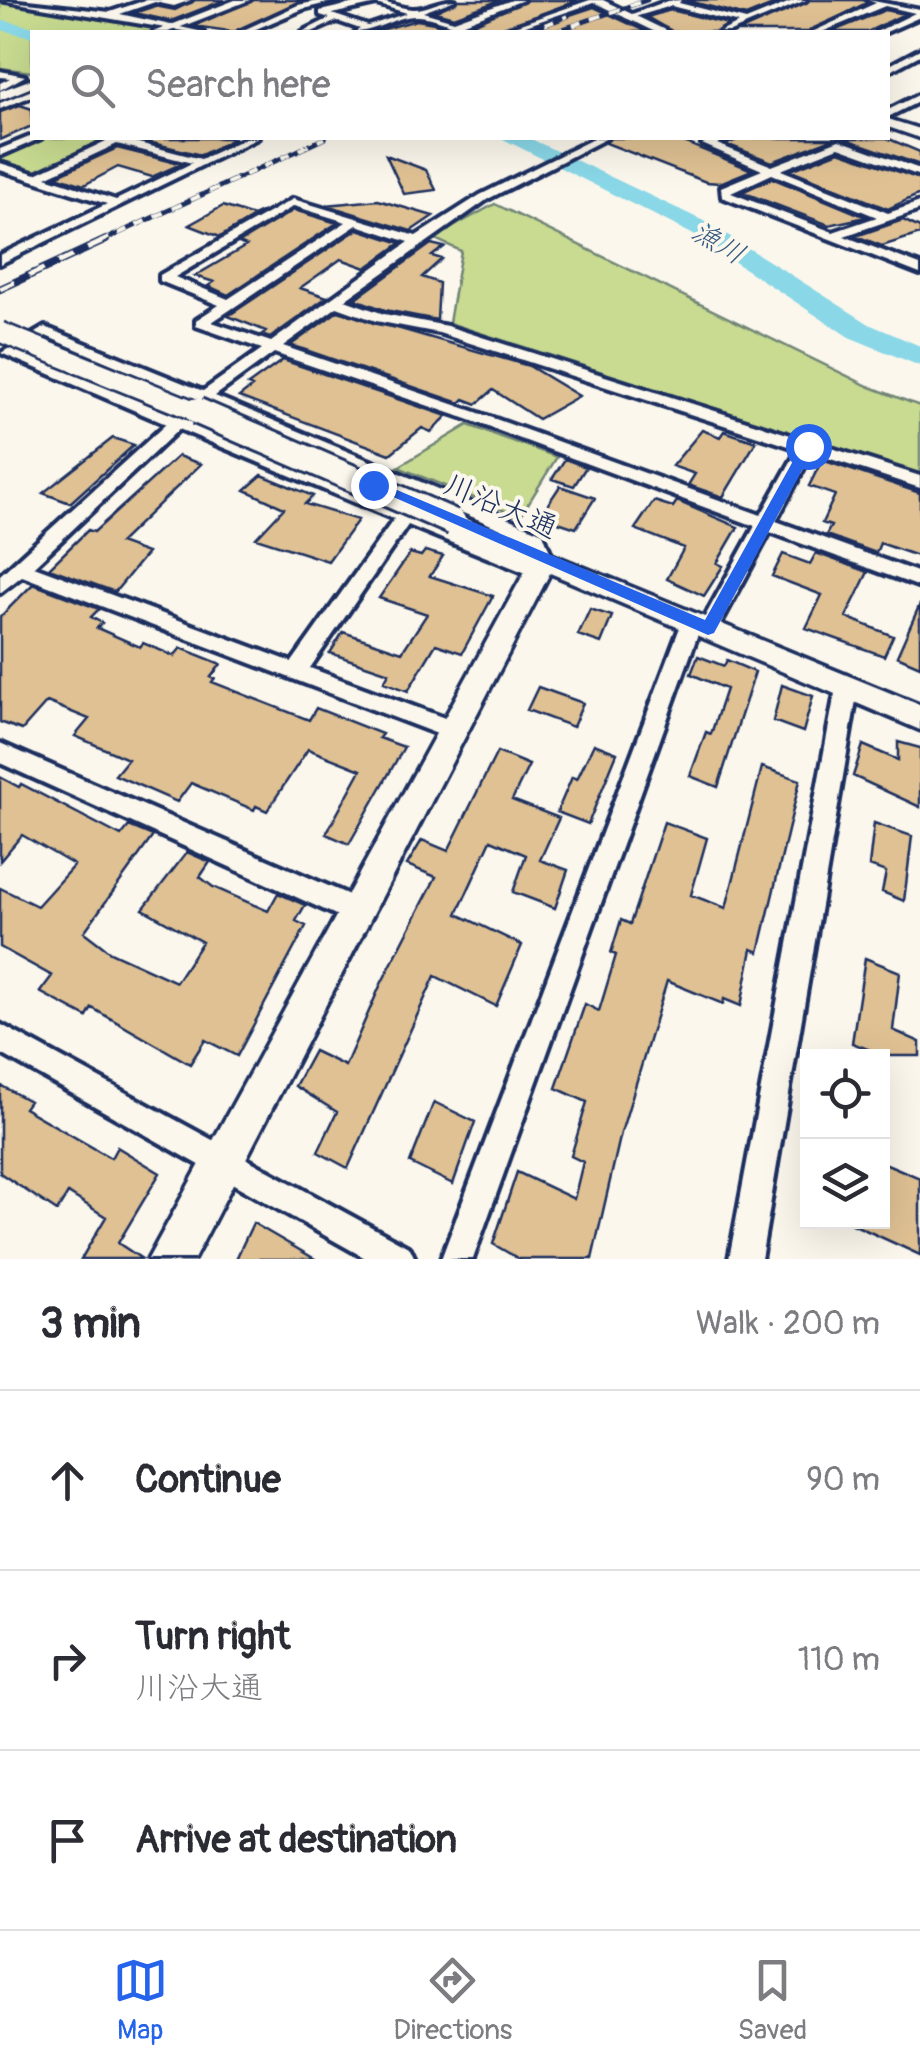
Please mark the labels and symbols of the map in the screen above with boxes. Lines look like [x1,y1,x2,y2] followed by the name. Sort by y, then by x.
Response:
[685,214,751,273] water label: 漁川
[786,424,832,470] route start
[351,463,397,509] route end
[438,466,563,547] street label: 川沿大通

